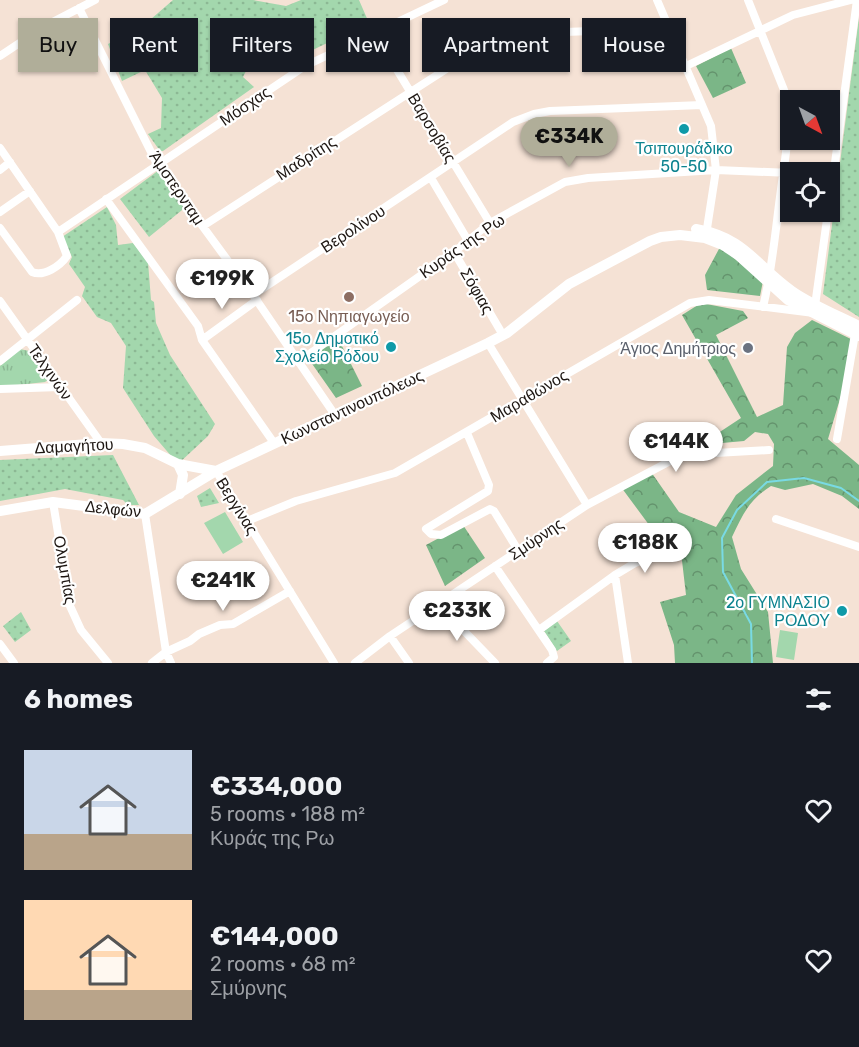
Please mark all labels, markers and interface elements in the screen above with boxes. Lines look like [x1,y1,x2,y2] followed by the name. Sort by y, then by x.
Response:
[18,18,98,72] chip: Buy
[110,18,198,72] chip: Rent
[210,18,314,72] chip: Filters
[326,18,410,72] chip: New
[422,18,570,72] chip: Apartment
[582,18,686,72] chip: House
[216,82,274,130] street label: Μόσχας
[404,90,460,166] street label: Βαρσοβίας
[780,90,840,150] north arrow
[780,90,840,222] map controls
[527,117,611,168] pin: €334K
[677,122,691,136] marker: Τσιπουράδικο 50-50
[535,124,603,148] text: €334K
[273,132,340,184] street label: Μαδρίτης
[635,139,733,176] place label: Τσιπουράδικο 50-50
[145,147,209,229] street label: Άμστερνταμ
[780,162,840,222] button: locate
[317,201,389,257] street label: Βερολίνου
[416,210,508,282] street label: Κυράς της Ρω
[180,259,264,310] pin: €199K
[456,265,498,318] street label: Σόφιας
[190,266,254,290] text: €199K
[342,290,356,304] marker: 15ο Νηπιαγωγείο
[288,307,410,326] place label: 15ο Νηπιαγωγείο
[275,329,379,366] place label: 15ο Δημοτικό Σχολείο Ρόδου
[620,339,736,358] place label: Άγιος Δημήτριος
[384,340,398,354] marker: 15ο Δημοτικό Σχολείο Ρόδου
[24,341,76,403] street label: Τελχινών
[741,341,755,355] marker: Άγιος Δημήτριος
[487,365,571,427] street label: Μαραθώνος
[278,366,426,448] street label: Κωνσταντινουπόλεως
[634,422,718,473] pin: €144K
[643,429,709,453] text: €144K
[34,434,114,458] street label: Δαμαγήτου
[212,474,262,538] street label: Βεργίνας
[84,497,142,521] street label: Δελφών
[505,514,567,564] street label: Σμύρνης
[603,523,687,574] pin: €188K
[612,530,678,554] text: €188K
[50,534,80,606] street label: Ολυμπίας
[181,561,265,612] pin: €241K
[191,568,255,592] text: €241K
[415,591,499,642] pin: €233K
[726,593,830,630] place label: 2ο ΓΥΜΝΑΣΙΟ ΡΟΔΟΥ
[423,598,491,622] text: €233K
[835,604,849,618] marker: 2ο ΓΥΜΝΑΣΙΟ ΡΟΔΟΥ
[802,683,835,716] icon: filters
[24,684,133,715] text: 6 homes
[210,771,342,802] text: €334,000
[72,774,144,846] icon: home
[802,794,835,827] icon: heart
[210,802,365,826] text: 5 rooms · 188 m²
[210,826,334,850] text: Κυράς της Ρω
[210,921,339,952] text: €144,000
[72,924,144,996] icon: home
[802,944,835,977] icon: heart
[210,952,356,976] text: 2 rooms · 68 m²
[210,976,287,1000] text: Σμύρνης

